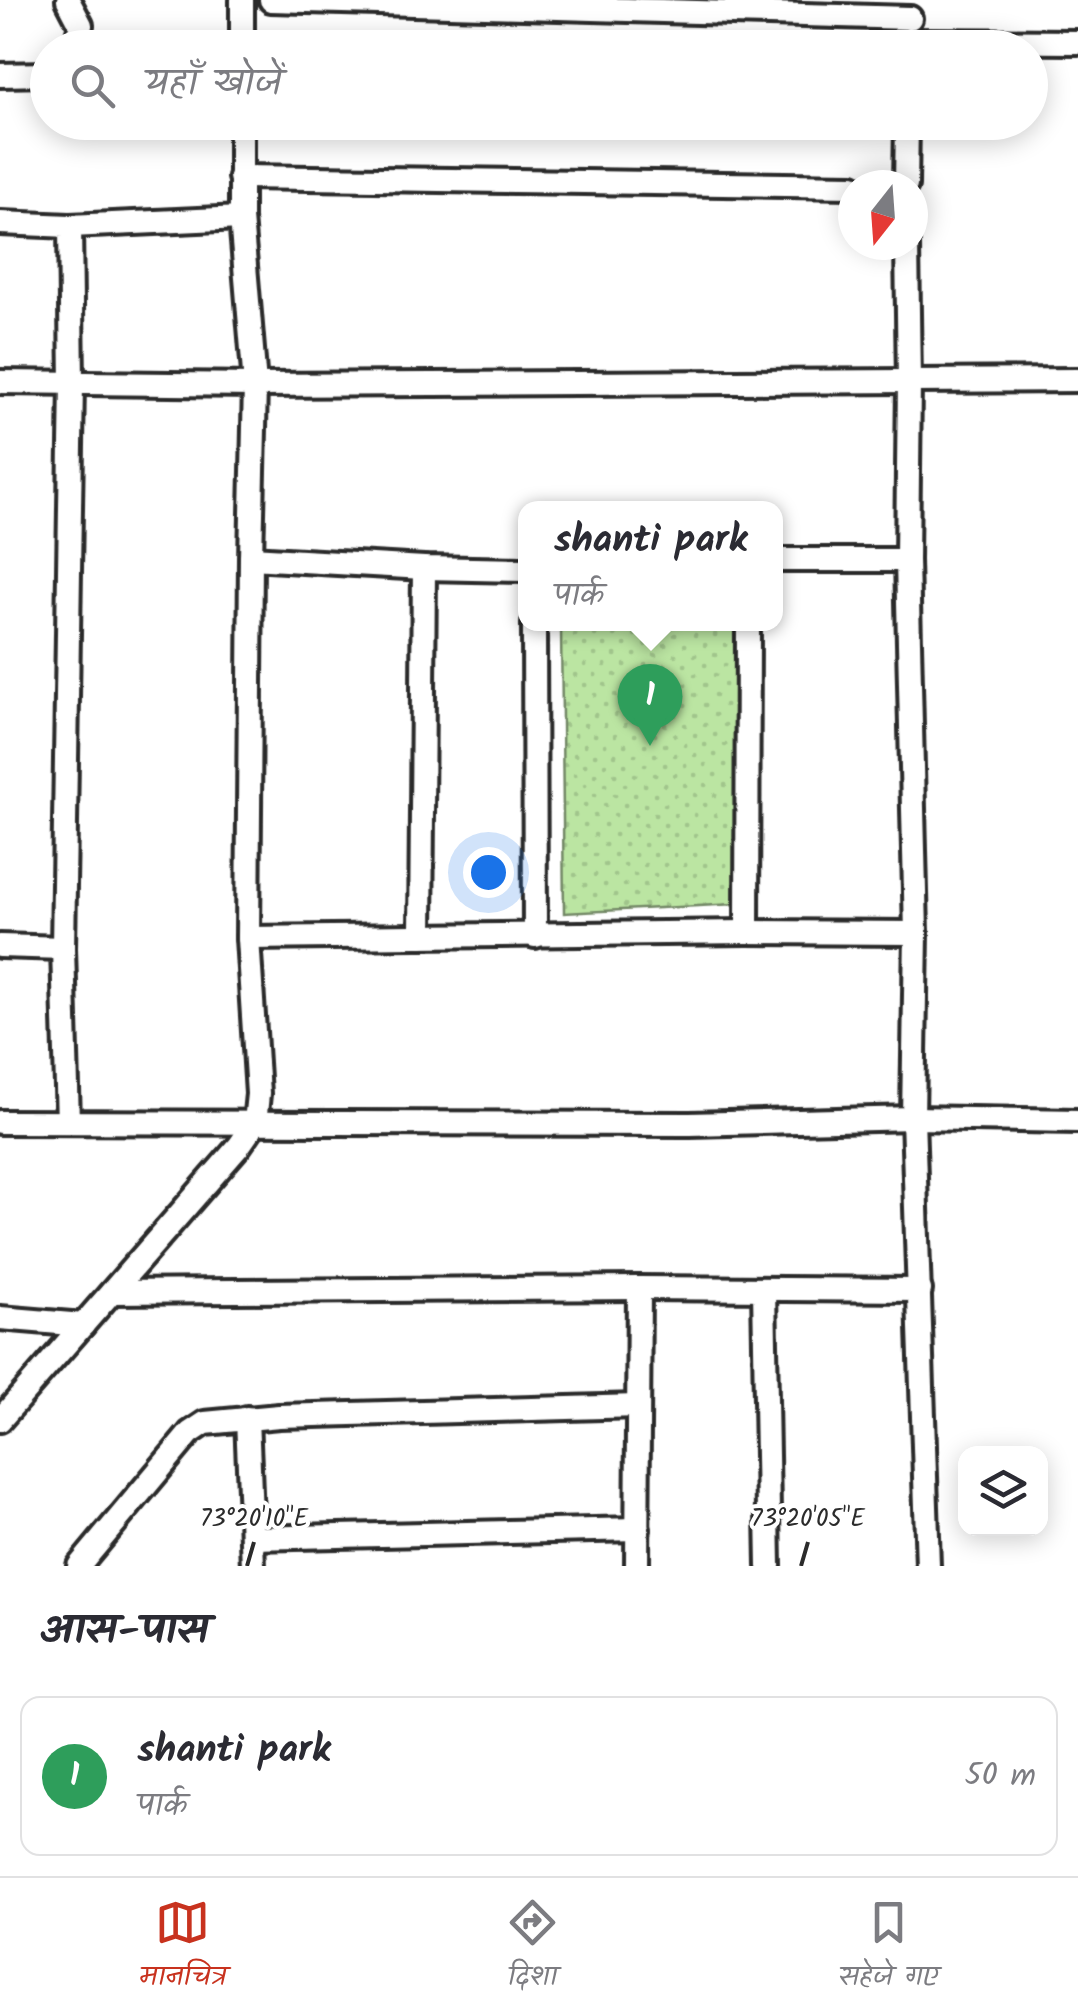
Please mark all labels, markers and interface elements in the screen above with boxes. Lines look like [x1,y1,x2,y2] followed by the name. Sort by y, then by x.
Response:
[30,30,1048,140] search box
[145,55,282,115] text: यहाँ खोजें
[65,58,120,113] icon: search
[838,170,928,260] north arrow
[518,501,783,631] popup
[554,511,747,571] text: shanti park
[554,571,604,622] text: पार्क
[618,664,682,746] pin: 1
[463,847,514,898] your location
[958,1446,1048,1536] map controls
[958,1446,1048,1536] button: layers
[200,1499,309,1539] text: 73°20'10"E
[751,1499,866,1539] text: 73°20'05"E
[40,1598,209,1665] text: आस-पास
[137,1721,331,1781] text: shanti park
[70,1751,79,1802] text: 1
[965,1751,1036,1802] text: 50 m
[137,1781,188,1832] text: पार्क
[139,1895,226,2000] tab: मानचित्र
[505,1895,560,2000] tab: दिशा
[839,1895,939,2000] tab: सहेजे गए

